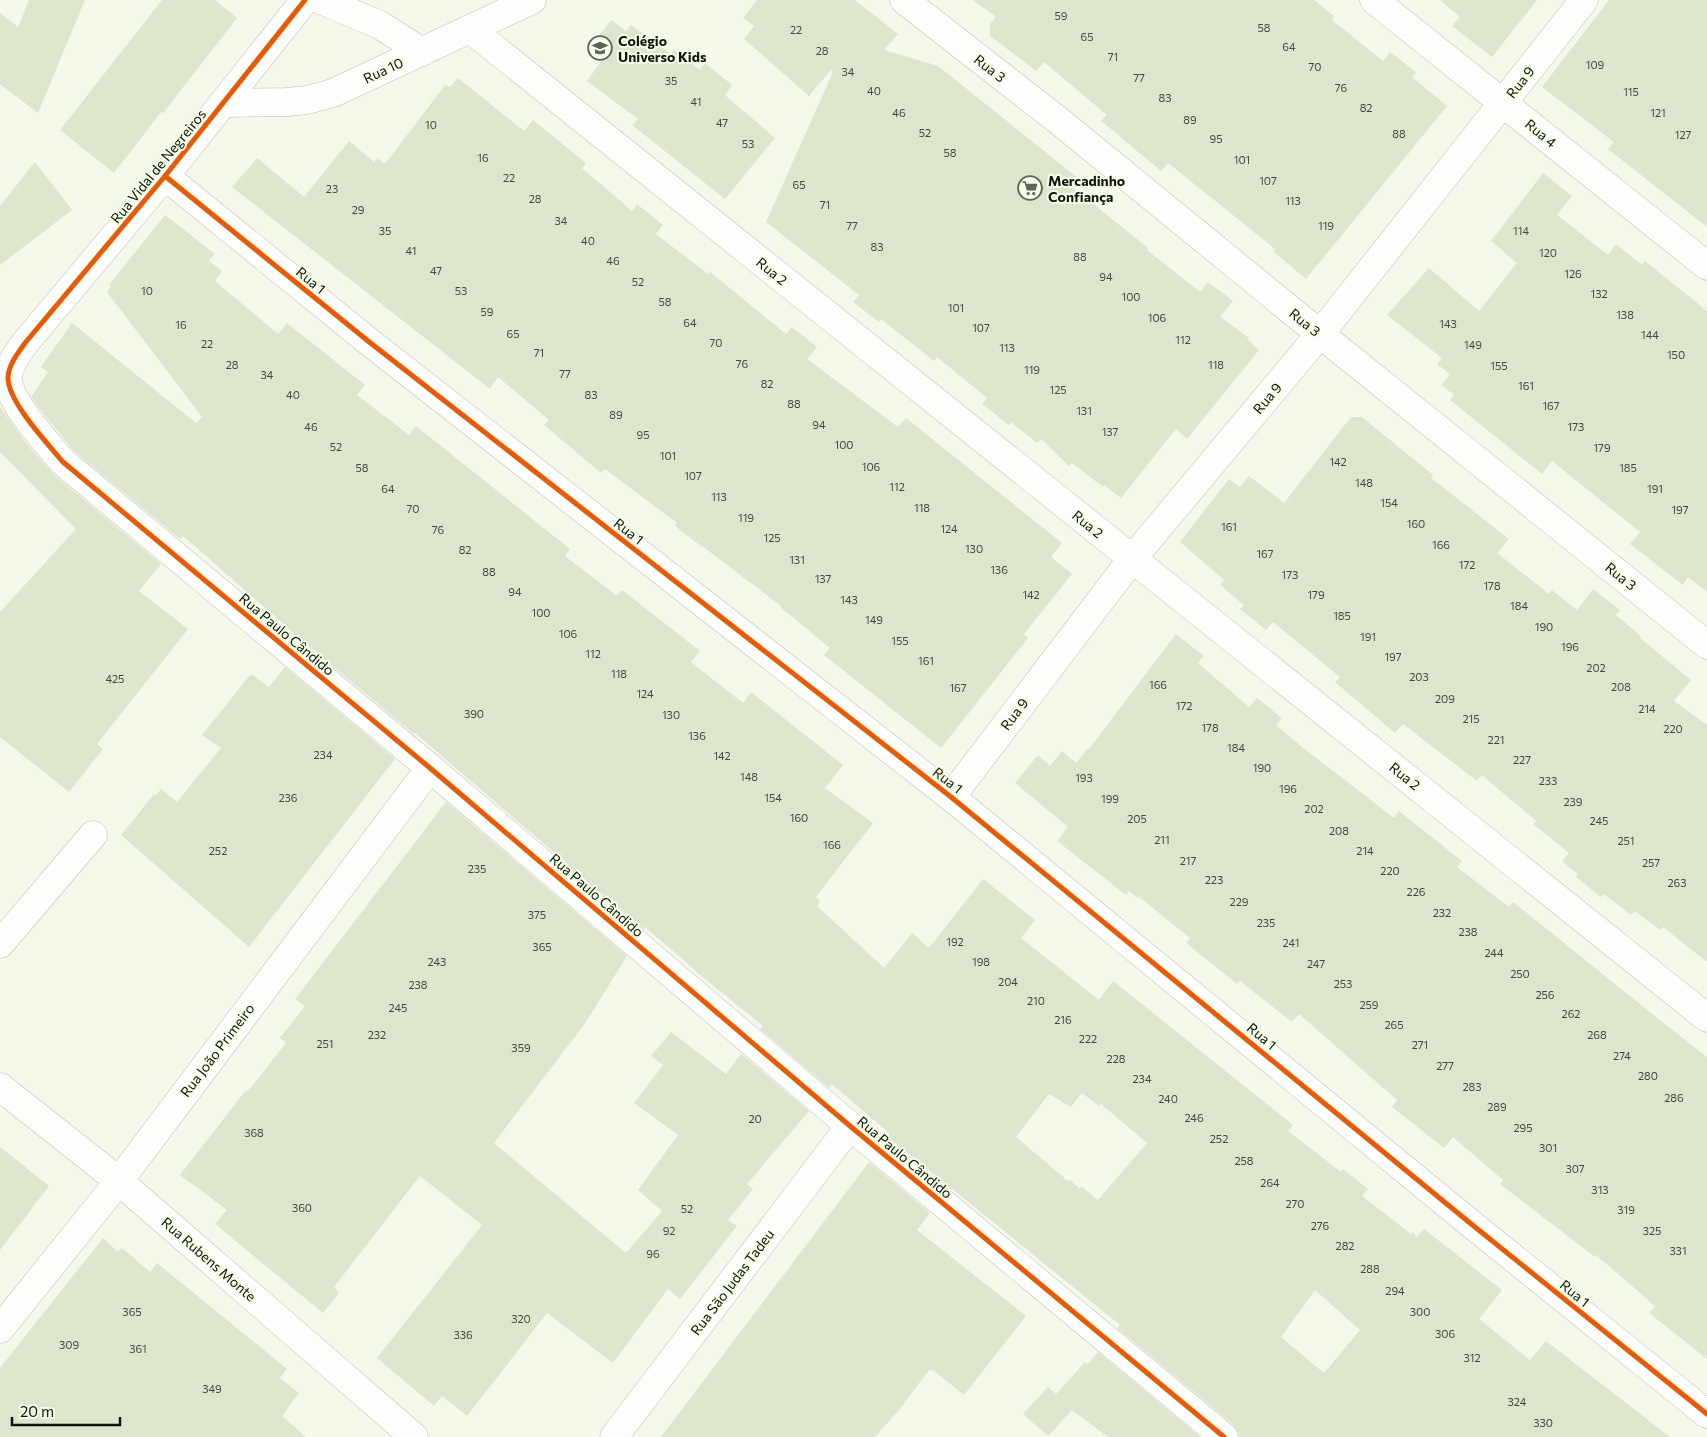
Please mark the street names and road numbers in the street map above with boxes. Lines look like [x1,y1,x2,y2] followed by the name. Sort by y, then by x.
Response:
[971,50,1009,86] street label: Rua 3
[360,53,406,87] street label: Rua 10
[1502,63,1538,101] street label: Rua 9
[107,105,209,227] street label: Rua Vidal de Negreiros
[1522,115,1561,151] street label: Rua 4
[753,253,791,289] street label: Rua 2
[293,263,329,297] street label: Rua 1
[1286,304,1324,340] street label: Rua 3
[1249,379,1285,417] street label: Rua 9
[1069,506,1107,542] street label: Rua 2
[611,514,647,548] street label: Rua 1
[1602,558,1640,594] street label: Rua 3
[236,589,338,679] street label: Rua Paulo Cândido
[996,695,1032,733] street label: Rua 9
[1386,758,1424,794] street label: Rua 2
[930,763,966,797] street label: Rua 1
[547,850,647,940] street label: Rua Paulo Cândido
[176,1000,258,1100] street label: Rua João Primeiro
[1244,1019,1280,1053] street label: Rua 1
[854,1112,956,1202] street label: Rua Paulo Cândido
[158,1213,260,1305] street label: Rua Rubens Monte
[687,1226,777,1338] street label: Rua São Judas Tadeu
[1557,1276,1593,1310] street label: Rua 1

